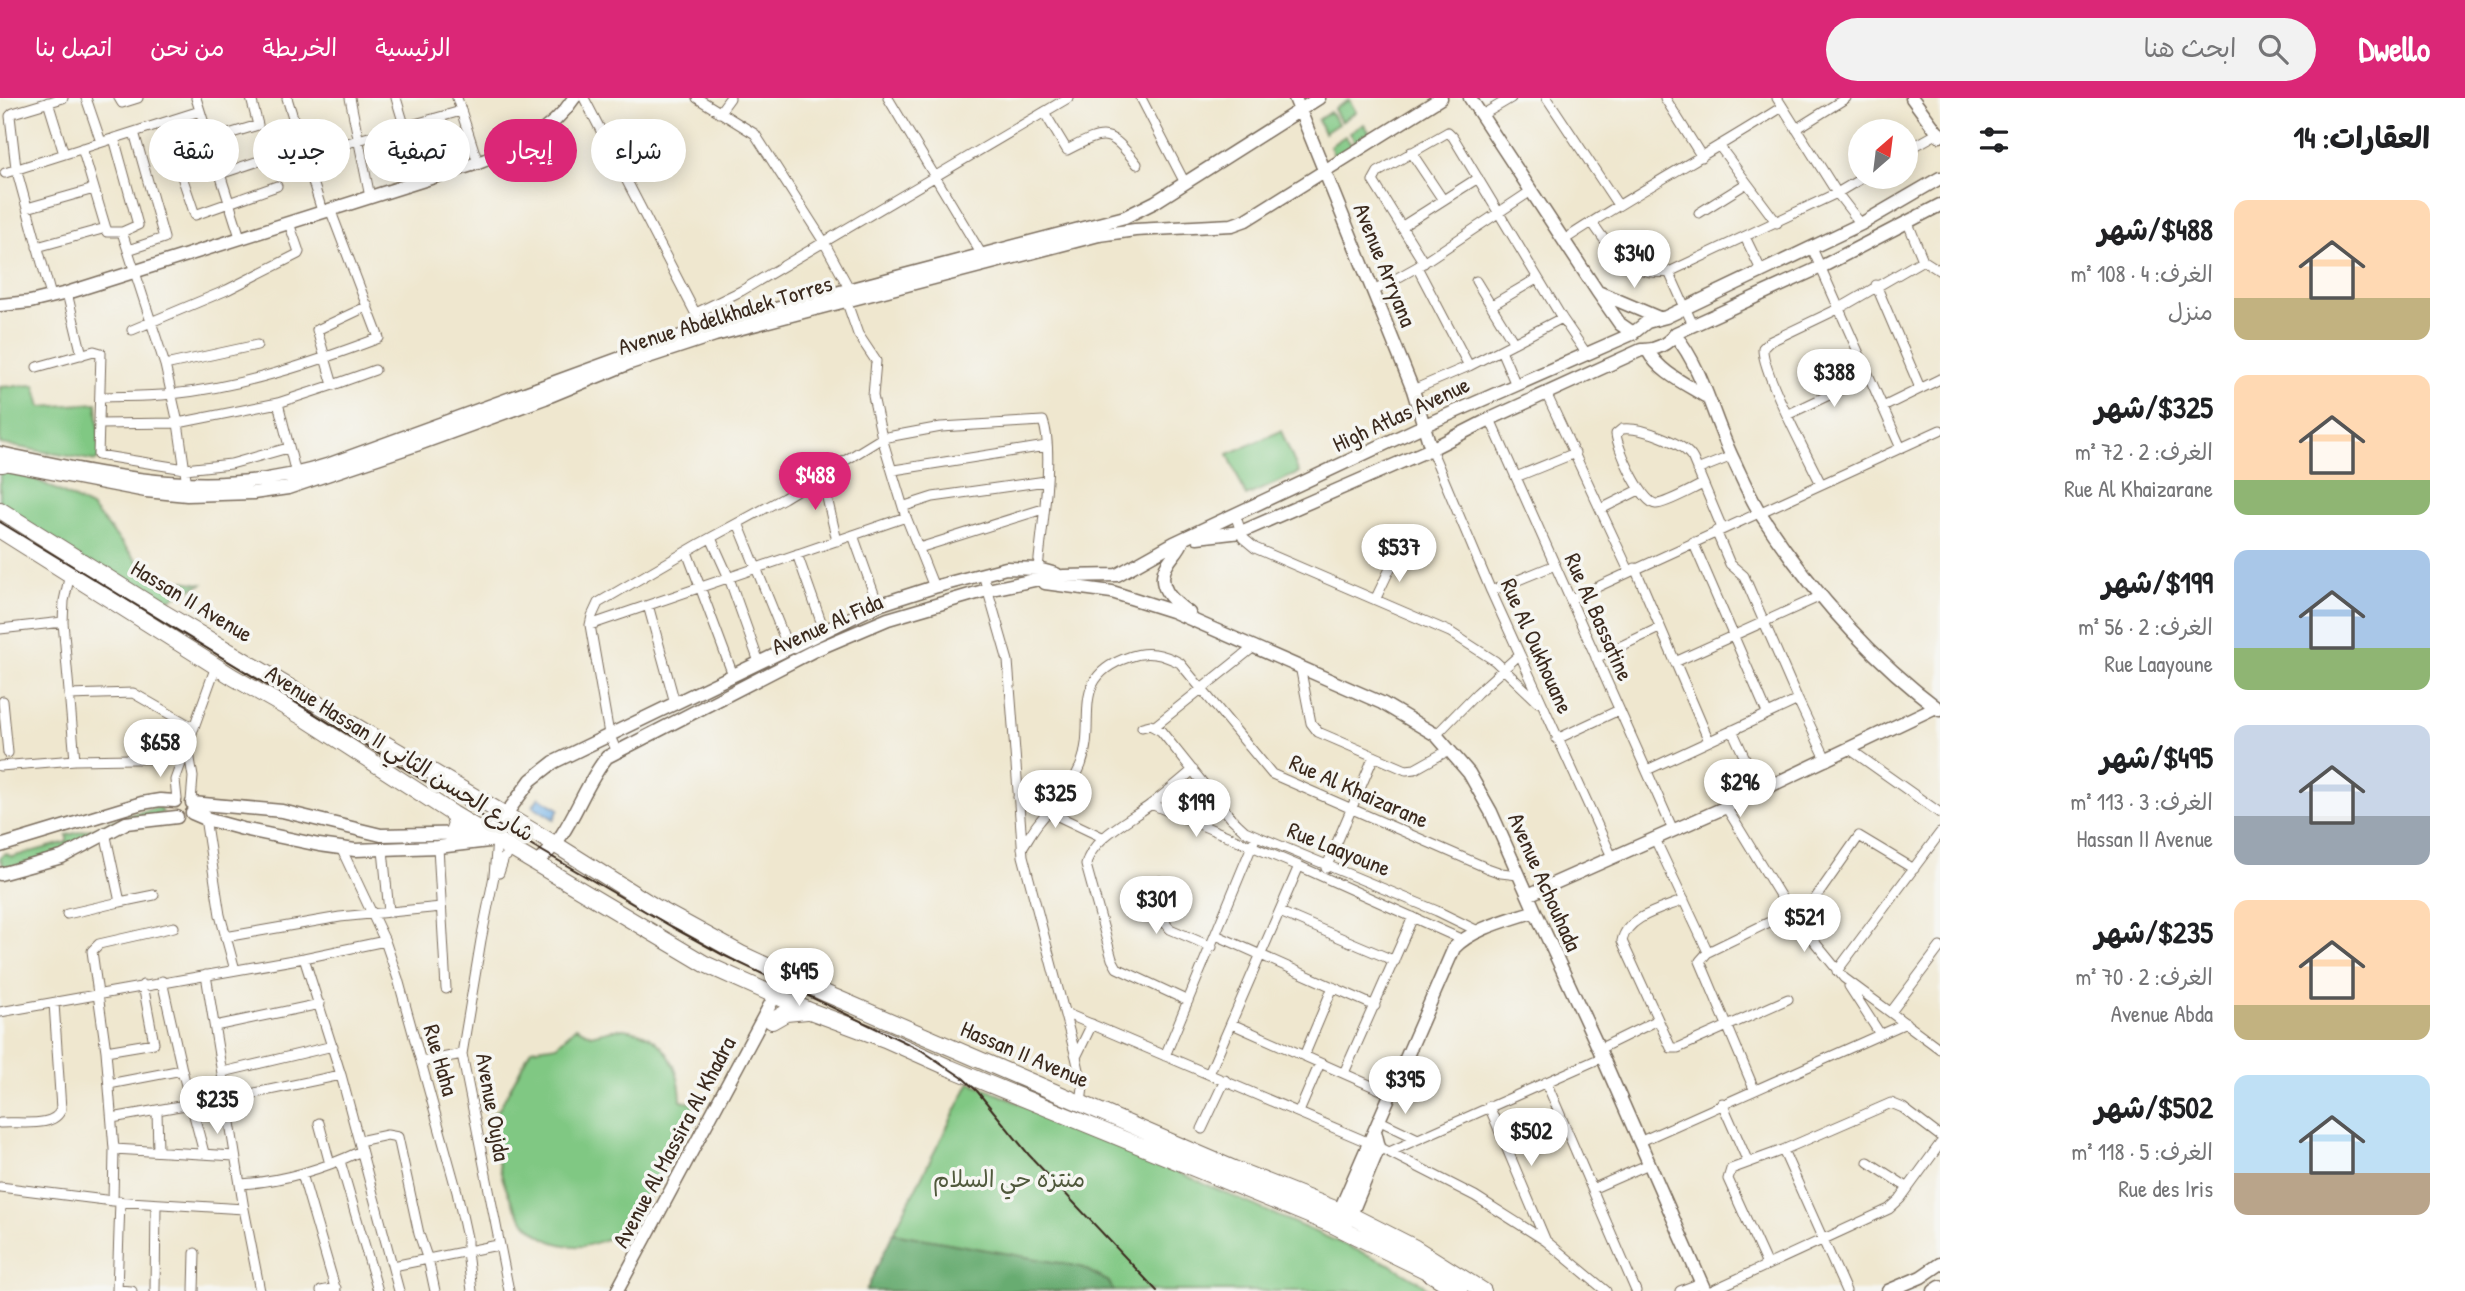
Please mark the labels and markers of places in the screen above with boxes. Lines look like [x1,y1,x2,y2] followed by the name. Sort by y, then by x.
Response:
[1593,230,1675,290] pin: $340
[1793,350,1875,409] pin: $388
[774,452,856,512] pin: $488
[1358,524,1440,584] pin: $537
[119,720,201,779] pin: $658
[1699,760,1781,819] pin: $296
[1014,770,1096,830] pin: $325
[1155,780,1237,839] pin: $199
[1115,876,1197,936] pin: $301
[1763,894,1845,954] pin: $521
[758,948,840,1008] pin: $495
[1364,1056,1446,1116] pin: $395
[176,1076,258,1136] pin: $235
[1490,1108,1572,1168] pin: $502

